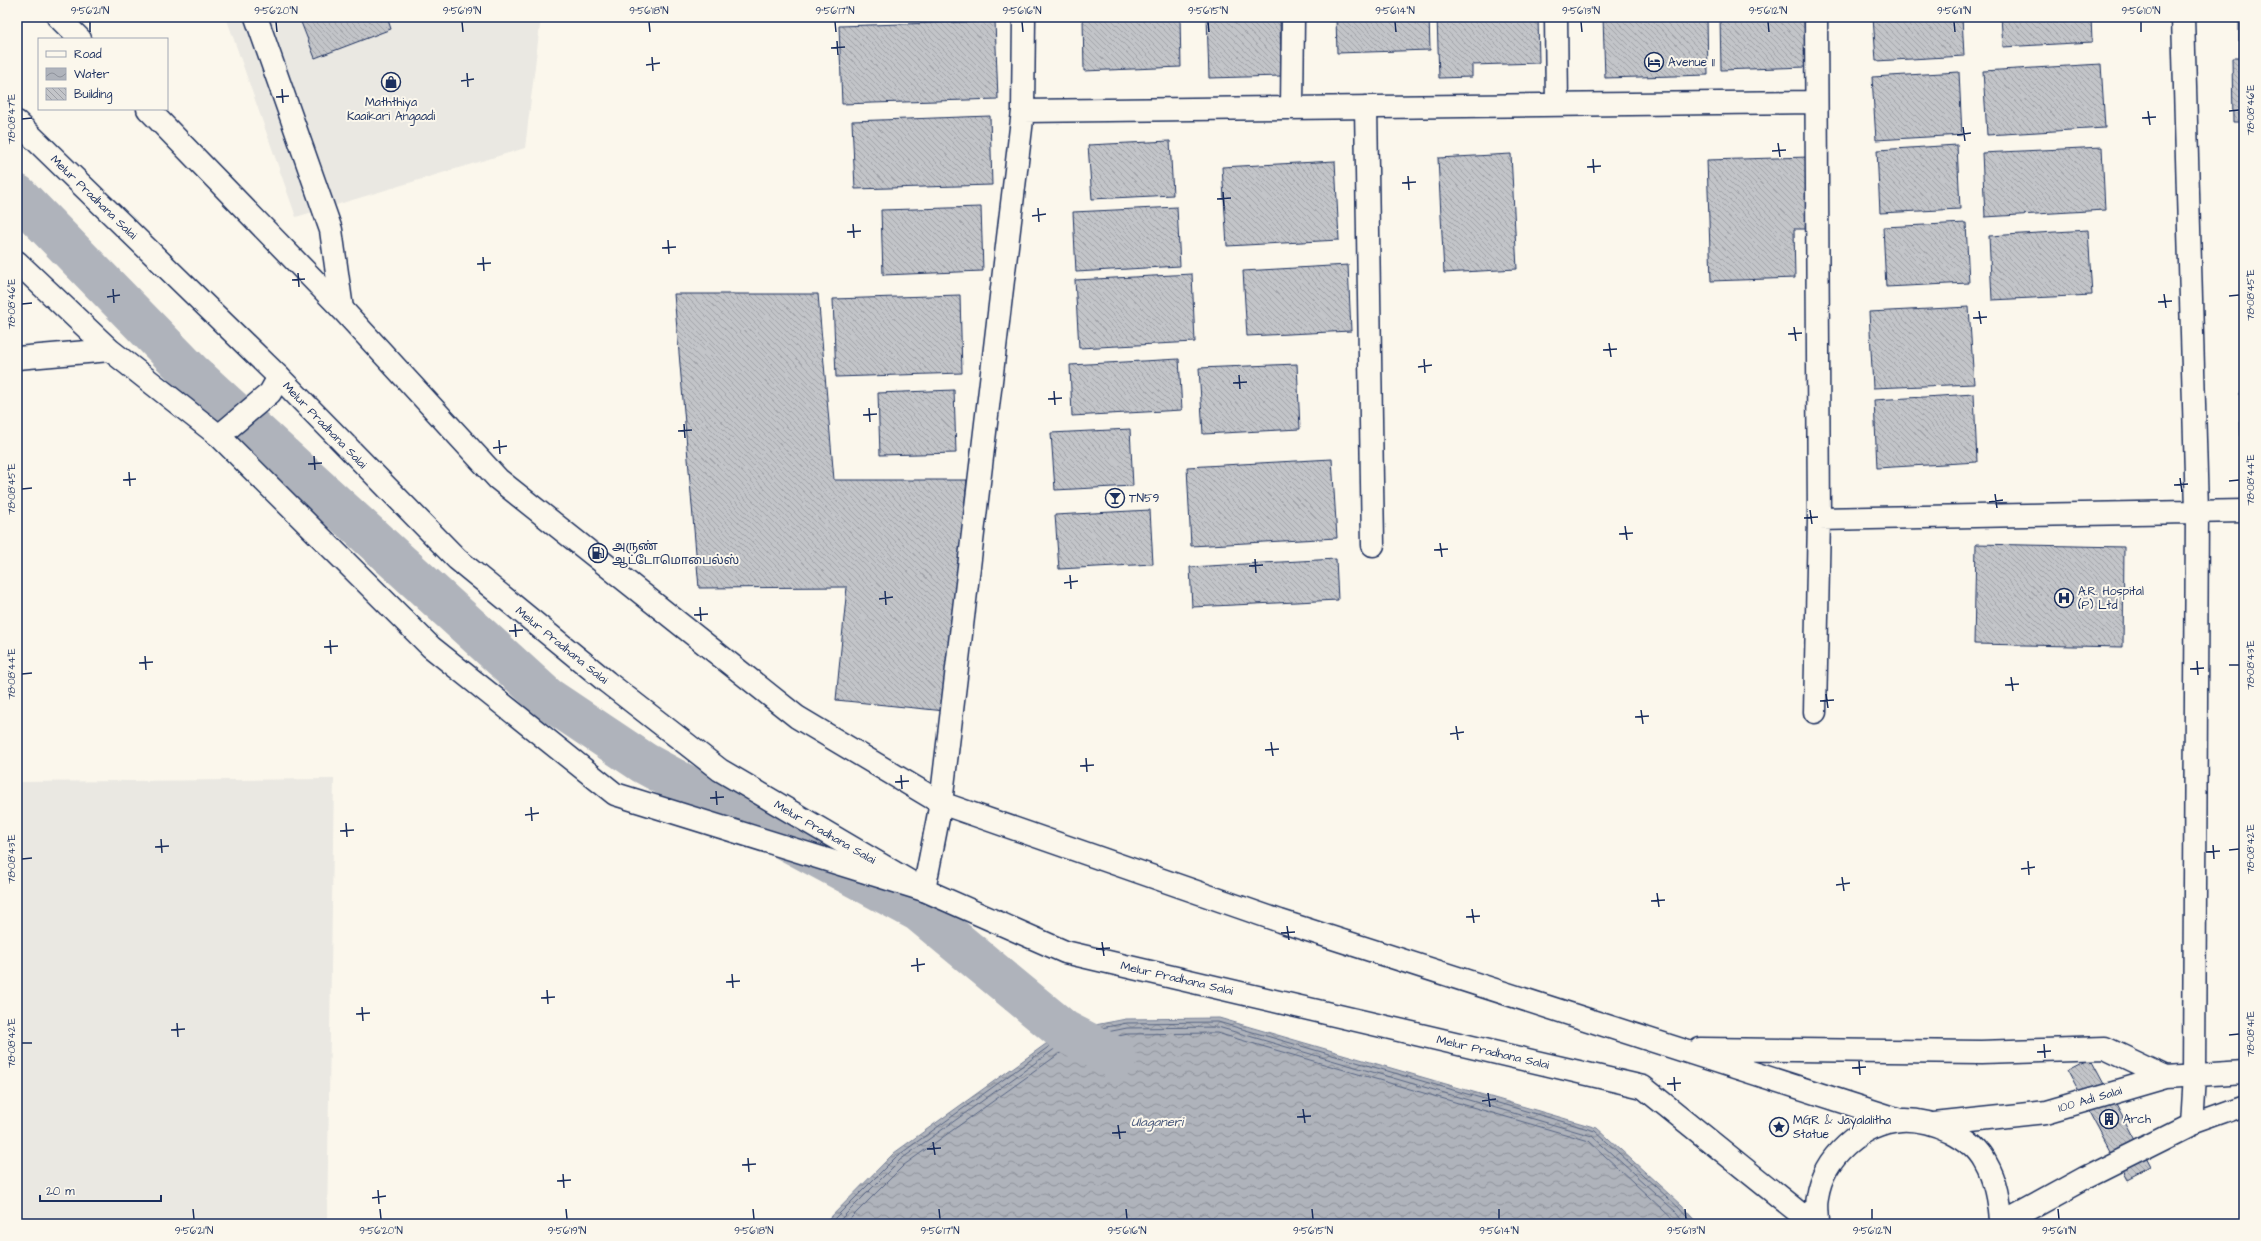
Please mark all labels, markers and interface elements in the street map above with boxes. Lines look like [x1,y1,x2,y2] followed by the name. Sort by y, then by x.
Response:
[71,4,109,18] text: 9°56'21"N
[254,4,298,18] text: 9°56'20"N
[443,4,481,18] text: 9°56'19"N
[629,4,669,18] text: 9°56'18"N
[816,4,854,18] text: 9°56'17"N
[1002,4,1042,18] text: 9°56'16"N
[1188,4,1228,18] text: 9°56'15"N
[1375,4,1415,18] text: 9°56'14"N
[1562,4,1600,18] text: 9°56'13"N
[1749,4,1787,18] text: 9°56'12"N
[1937,4,1971,18] text: 9°56'11"N
[2121,4,2161,18] text: 9°56'10"N
[38,38,168,110] legend
[74,46,102,63] text: Road
[1643,51,1665,73] hotel icon: Avenue 11
[1668,54,1715,71] place label: Avenue 11
[74,66,110,83] text: Water
[380,71,402,93] shop icon: Maththiya Kaaikari Angaadi
[2244,85,2258,135] text: 78°08'46"E
[74,86,112,104] text: Building
[5,94,19,144] text: 78°08'47"E
[347,94,435,126] place label: Maththiya Kaaikari Angaadi
[46,151,141,244] street label: Melur Pradhana Salai
[2244,269,2258,321] text: 78°08'45"E
[5,279,19,329] text: 78°08'46"E
[279,378,371,473] street label: Melur Pradhana Salai
[2244,454,2258,506] text: 78°08'44"E
[5,463,19,515] text: 78°08'45"E
[1104,487,1126,509] bar icon: TN59
[1129,490,1159,507] place label: TN59
[612,538,739,569] place label: அருண் ஆட்டோமொபைல்ஸ்
[587,542,609,564] fuel station icon: அருண் ஆட்டோமொபைல்ஸ்
[2078,583,2144,614] place label: A.R. Hospital (P) Ltd
[2053,587,2075,609] hospital icon: A.R. Hospital (P) Ltd
[512,603,612,688] street label: Melur Pradhana Salai
[2244,640,2258,690] text: 78°08'43"E
[5,648,19,700] text: 78°08'44"E
[771,796,879,869] street label: Melur Pradhana Salai
[2244,824,2258,874] text: 78°08'42"E
[5,834,19,884] text: 78°08'43"E
[1119,957,1235,1000] street label: Melur Pradhana Salai
[2244,1011,2258,1057] text: 78°08'41"E
[5,1018,19,1068] text: 78°08'42"E
[1435,1031,1551,1074] street label: Melur Pradhana Salai
[2056,1082,2124,1117] street label: 100 Adi Salai
[2098,1108,2120,1130] building icon: Arch
[2123,1111,2151,1128] place label: Arch
[1793,1112,1891,1143] place label: MGR & Jayalalitha Statue
[1131,1113,1185,1132] water label: Ulaganeri
[1768,1116,1790,1138] place icon: MGR & Jayalalitha Statue
[40,1177,161,1203] scale bar
[46,1183,75,1200] text: 20 m
[175,1224,213,1238] text: 9°56'21"N
[359,1224,403,1238] text: 9°56'20"N
[548,1224,586,1238] text: 9°56'19"N
[734,1224,774,1238] text: 9°56'18"N
[921,1224,959,1238] text: 9°56'17"N
[1107,1224,1147,1238] text: 9°56'16"N
[1293,1224,1333,1238] text: 9°56'15"N
[1479,1224,1519,1238] text: 9°56'14"N
[1667,1224,1705,1238] text: 9°56'13"N
[1853,1224,1891,1238] text: 9°56'12"N
[2042,1224,2076,1238] text: 9°56'11"N

